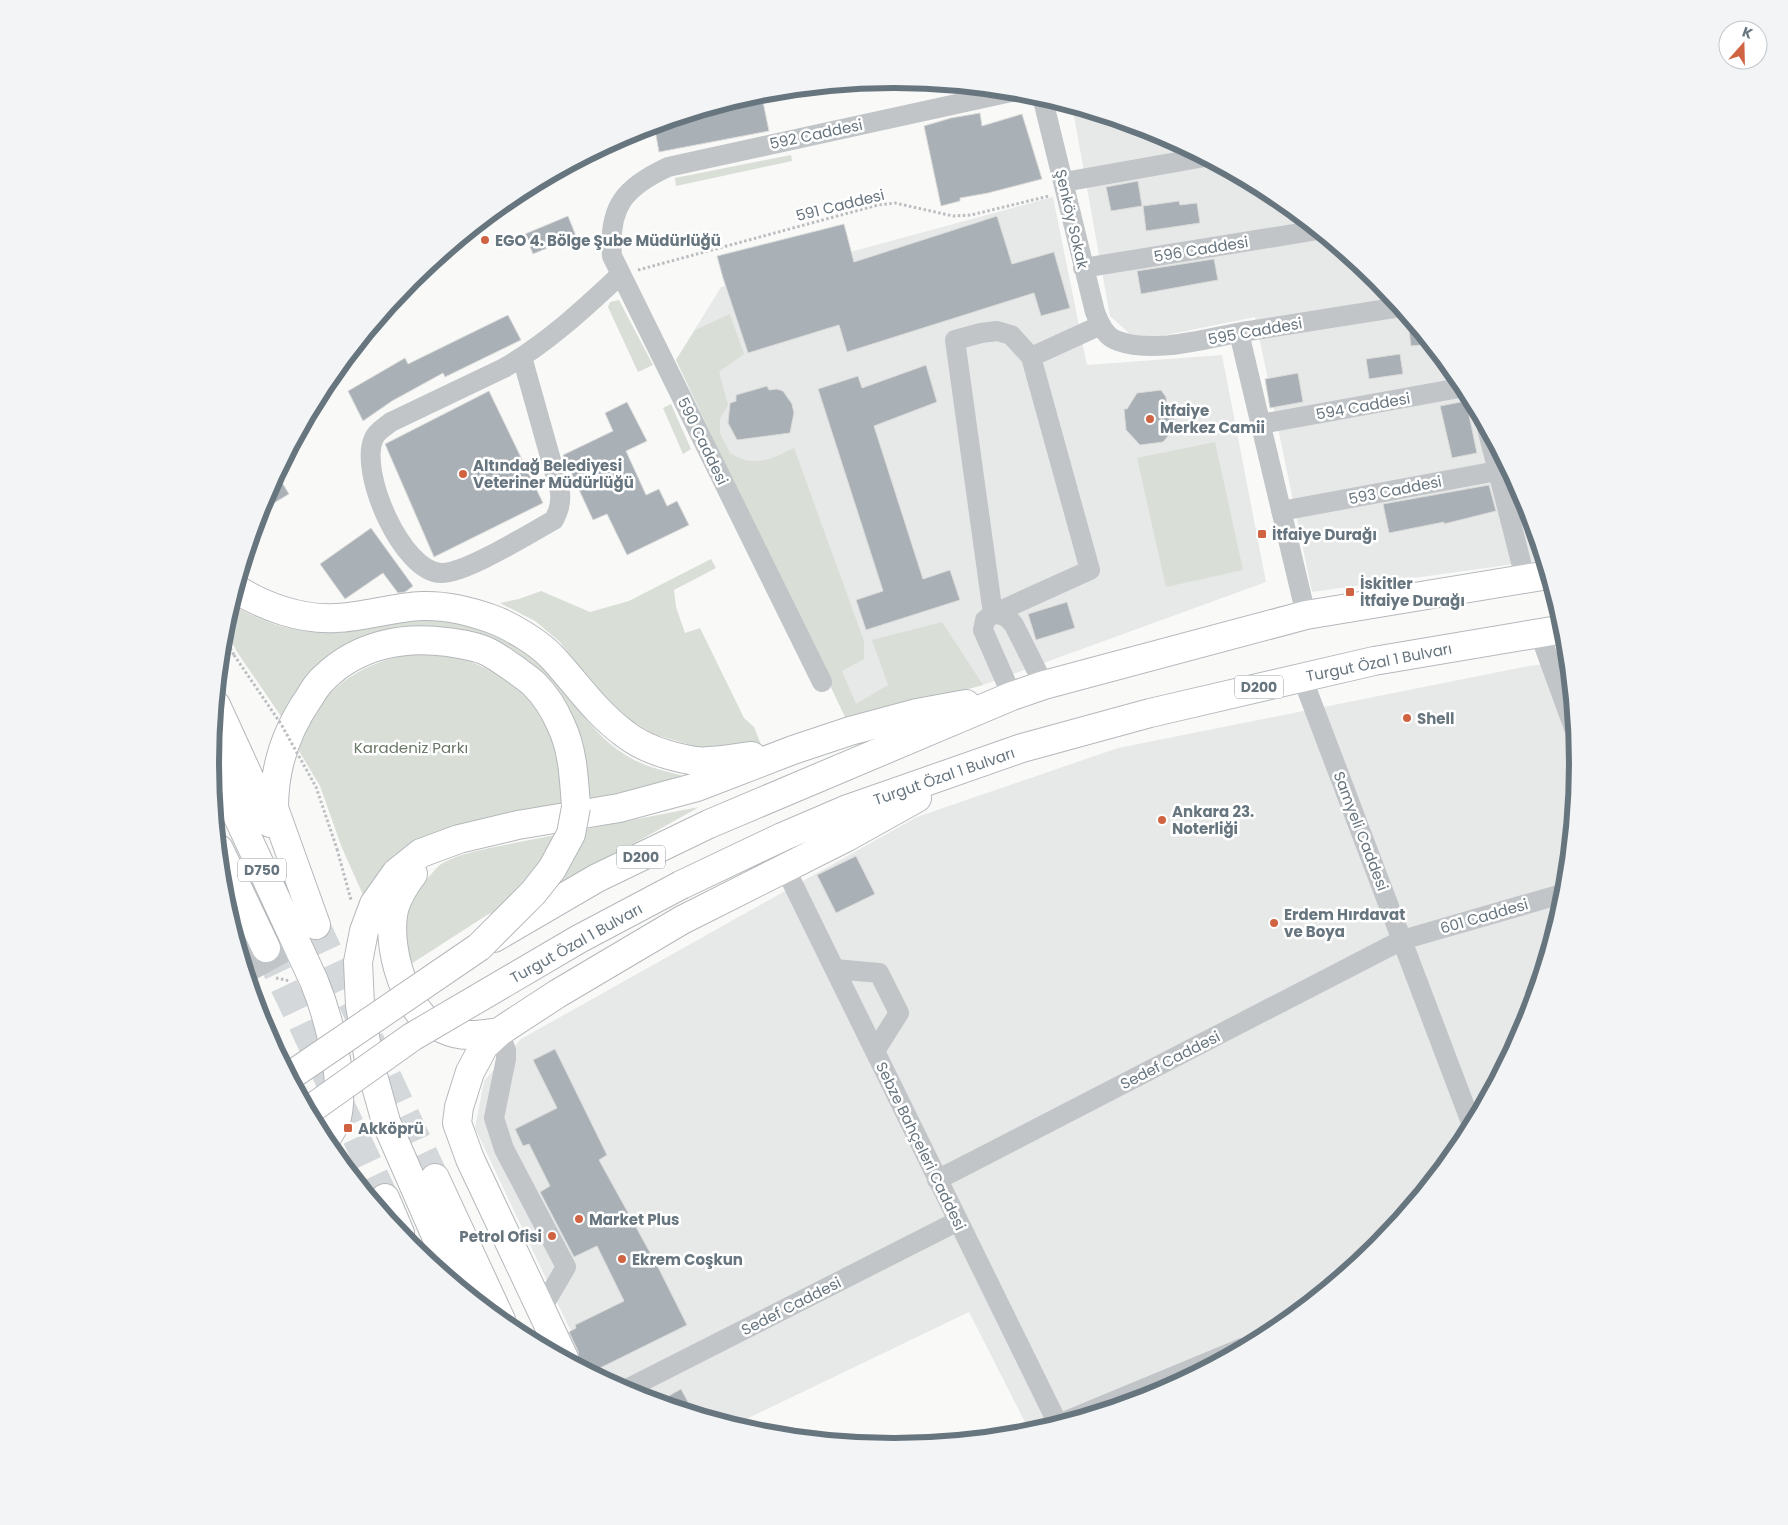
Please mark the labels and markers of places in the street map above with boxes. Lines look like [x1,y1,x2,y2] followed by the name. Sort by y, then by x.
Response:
[495,230,721,251] place label: EGO 4. Bölge Şube Müdürlüğü
[479,234,491,246] marker: EGO 4. Bölge Şube Müdürlüğü
[1160,400,1265,438] place label: İtfaiye Merkez Camii
[1144,413,1156,425] marker: İtfaiye Merkez Camii
[473,455,634,493] place label: Altındağ Belediyesi Veteriner Müdürlüğü
[457,468,469,480] marker: Altındağ Belediyesi Veteriner Müdürlüğü
[1272,524,1377,545] place label: İtfaiye Durağı
[1256,528,1268,540] marker: İtfaiye Durağı
[1360,573,1465,611] place label: İskitler İtfaiye Durağı
[1344,586,1356,598] marker: İskitler İtfaiye Durağı
[1417,708,1454,729] place label: Shell
[1401,712,1413,724] marker: Shell
[1172,801,1254,839] place label: Ankara 23. Noterliği
[1156,814,1168,826] marker: Ankara 23. Noterliği
[1284,904,1405,942] place label: Erdem Hırdavat ve Boya
[1268,917,1280,929] marker: Erdem Hırdavat ve Boya
[358,1118,424,1139] place label: Akköprü
[342,1122,354,1134] marker: Akköprü
[589,1209,679,1230] place label: Market Plus
[573,1213,585,1225] marker: Market Plus
[459,1226,542,1247] place label: Petrol Ofisi
[546,1230,558,1242] marker: Petrol Ofisi
[632,1249,743,1270] place label: Ekrem Coşkun
[616,1253,628,1265] marker: Ekrem Coşkun

